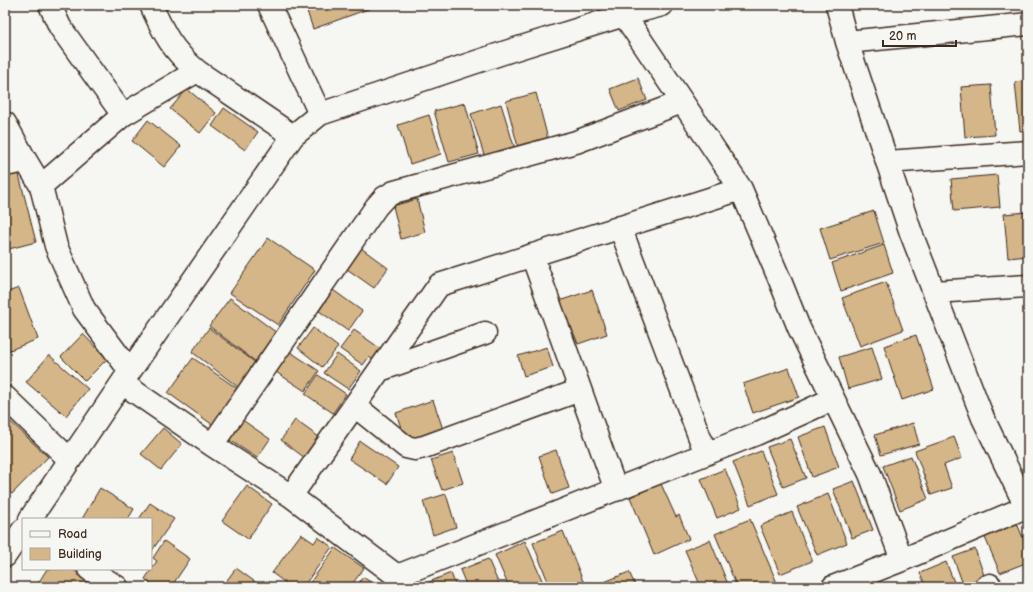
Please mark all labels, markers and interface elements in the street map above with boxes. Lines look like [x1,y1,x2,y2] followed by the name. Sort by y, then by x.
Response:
[883,22,956,48] scale bar
[889,29,916,44] text: 20 m
[22,518,152,570] legend
[58,527,87,542] text: Road
[58,547,102,562] text: Building

